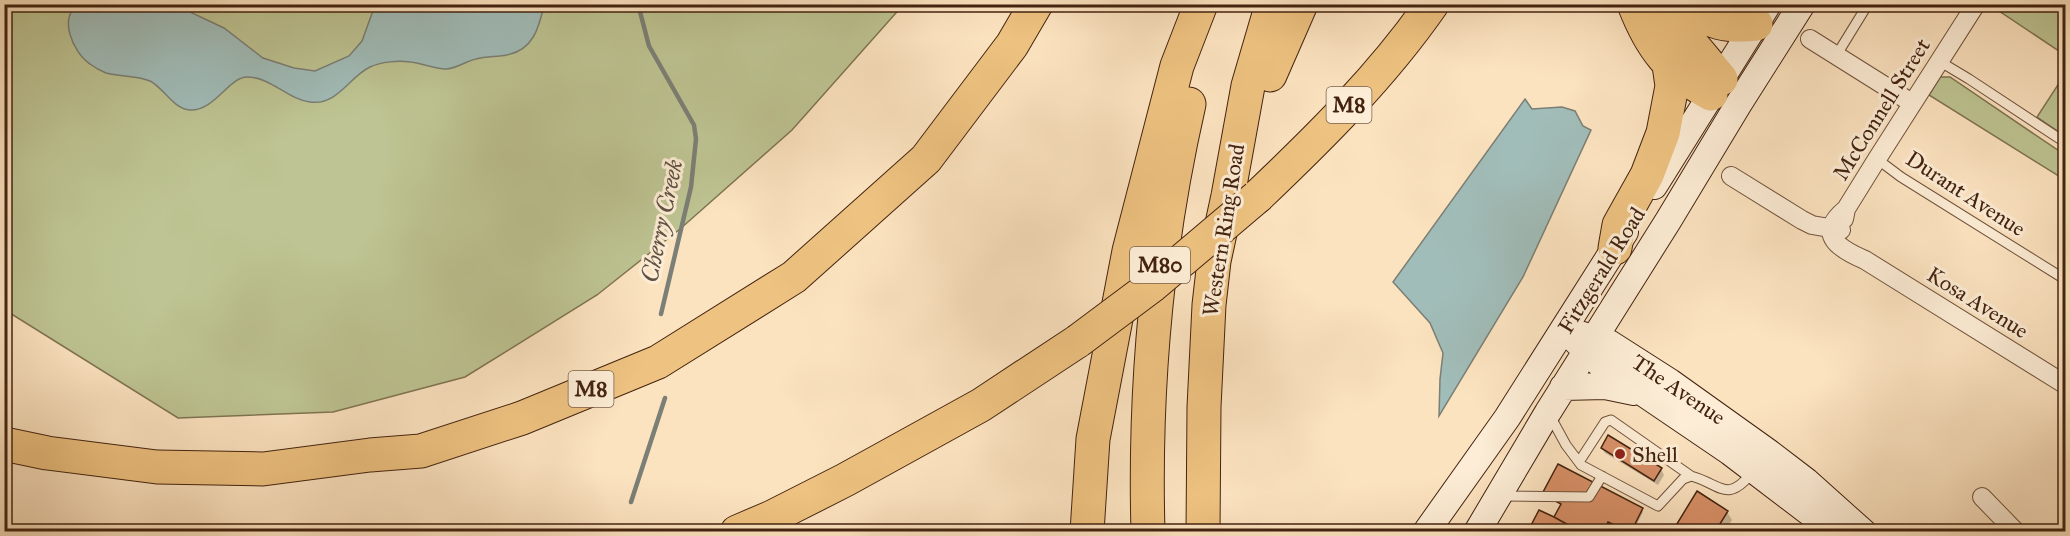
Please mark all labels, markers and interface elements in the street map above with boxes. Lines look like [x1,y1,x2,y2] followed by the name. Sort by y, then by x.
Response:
[1827,33,1936,185] street label: McConnell Street
[1326,87,1372,123] road number: M8
[1197,142,1250,318] street label: Western Ring Road
[1901,145,2031,242] street label: Durant Avenue
[634,156,690,285] water label: Cherry Creek
[1552,202,1651,338] street label: Fitzgerald Road
[1130,247,1190,283] road number: M80
[1922,261,2034,344] street label: Kosa Avenue
[1627,348,1731,431] street label: The Avenue
[568,371,614,407] road number: M8
[1632,441,1678,468] place label: Shell
[1613,447,1627,461] marker: Shell

